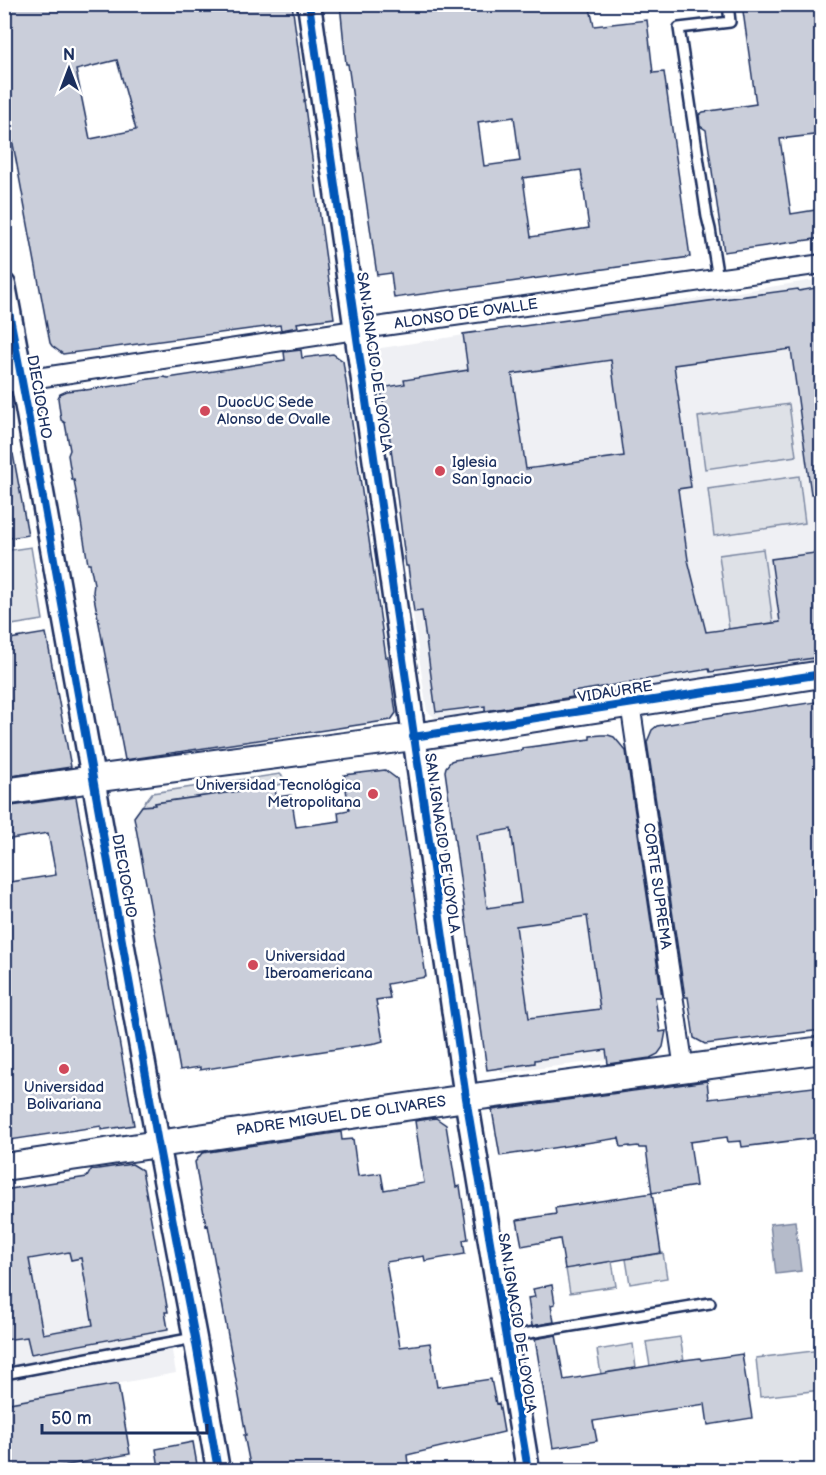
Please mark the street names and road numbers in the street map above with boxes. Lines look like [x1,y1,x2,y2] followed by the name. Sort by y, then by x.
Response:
[352,271,396,454] street label: SAN IGNACIO DE LOYOLA
[393,294,539,333] street label: ALONSO DE OVALLE
[22,354,56,440] street label: DIECIOCHO
[576,677,654,707] street label: VIDAURRE
[420,752,464,935] street label: SAN IGNACIO DE LOYOLA
[639,822,675,951] street label: CORTE SUPREMA
[107,833,141,919] street label: DIECIOCHO
[235,1092,447,1140] street label: PADRE MIGUEL DE OLIVARES
[493,1232,541,1415] street label: SAN IGNACIO DE LOYOLA

